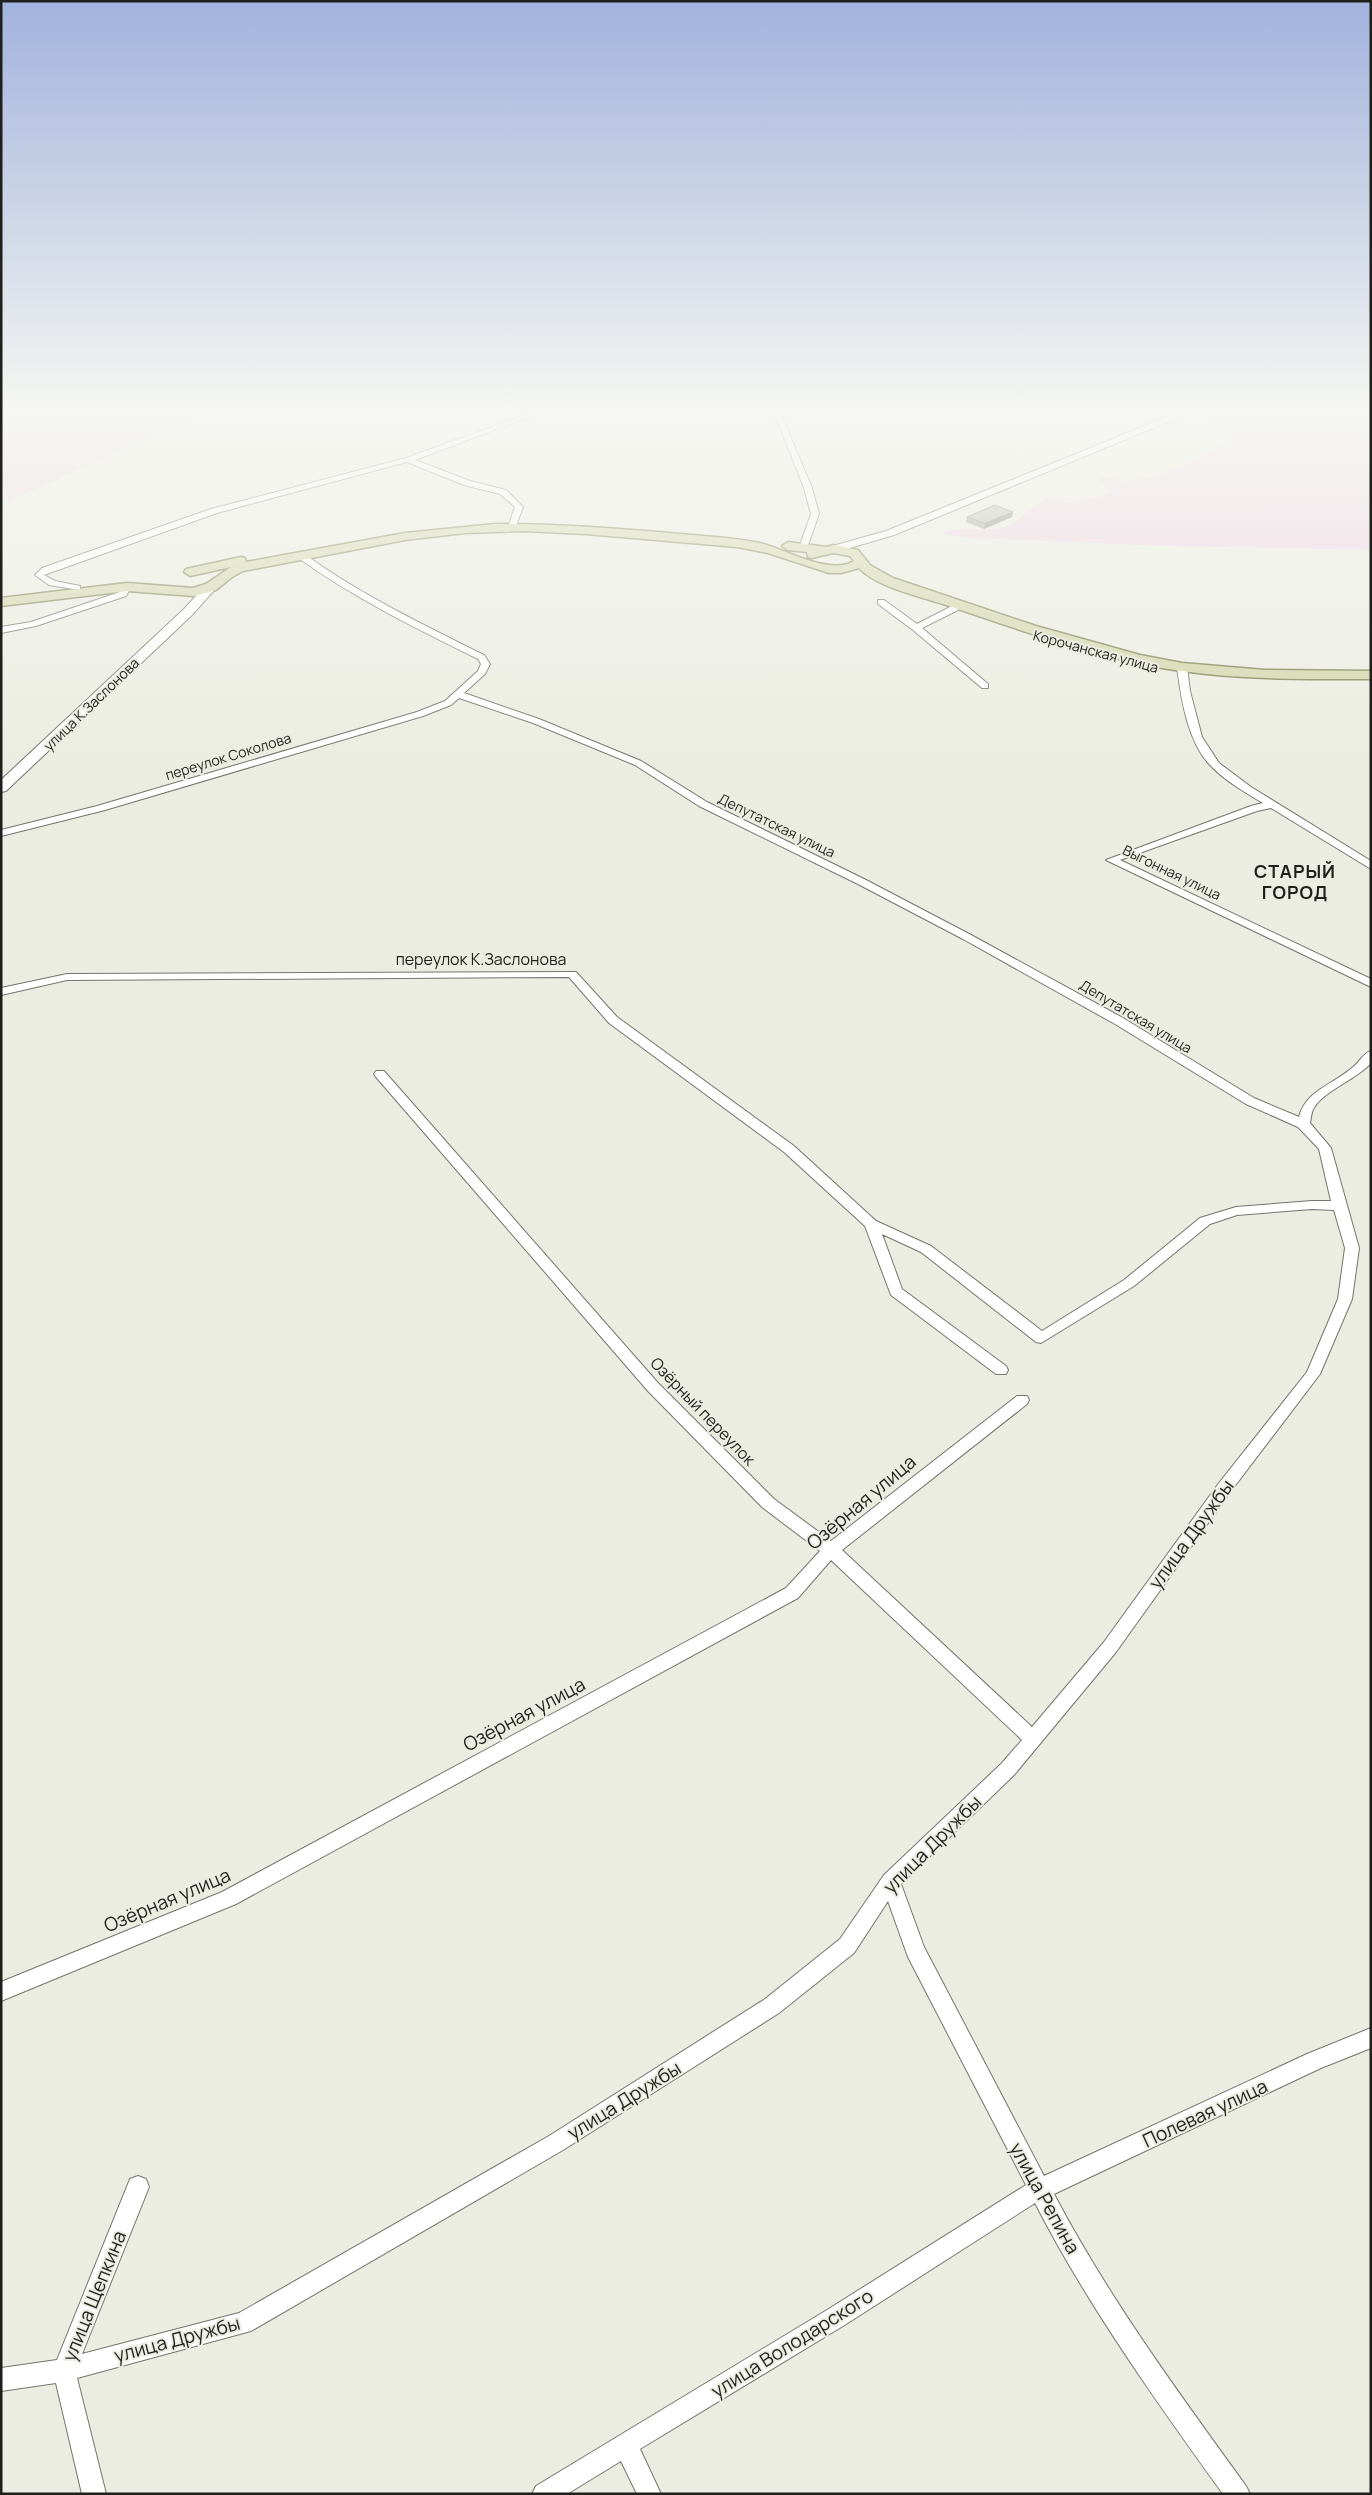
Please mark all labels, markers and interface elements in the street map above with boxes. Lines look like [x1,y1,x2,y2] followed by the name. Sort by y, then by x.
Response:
[1031,625,1161,677] street label: Корочанская улица
[39,653,143,755] street label: улица К.Заслонова
[163,728,293,784] street label: переулок Соколова
[715,788,839,862] street label: Депутатская улица
[1120,840,1224,904] street label: Выгонная улица
[1254,859,1336,904] district label: СТАРЫЙ ГОРОД
[396,948,566,970] street label: переулок К.Заслонова
[1076,975,1196,1057] street label: Депутатская улица
[646,1352,761,1471] street label: Озёрный переулок
[801,1449,921,1555] street label: Озёрная улица
[1142,1474,1240,1594] street label: улица Дружбы
[458,1671,590,1757] street label: Озёрная улица
[877,1789,987,1899] street label: улица Дружбы
[100,1862,234,1938] street label: Озёрная улица
[562,2055,686,2145] street label: улица Дружбы
[1138,2073,1272,2153] street label: Полевая улица
[1004,2138,1086,2258] street label: улица Репина
[56,2227,132,2365] street label: улица Щепкина
[706,2283,878,2403] street label: улица Володарского
[111,2310,243,2368] street label: улица Дружбы

